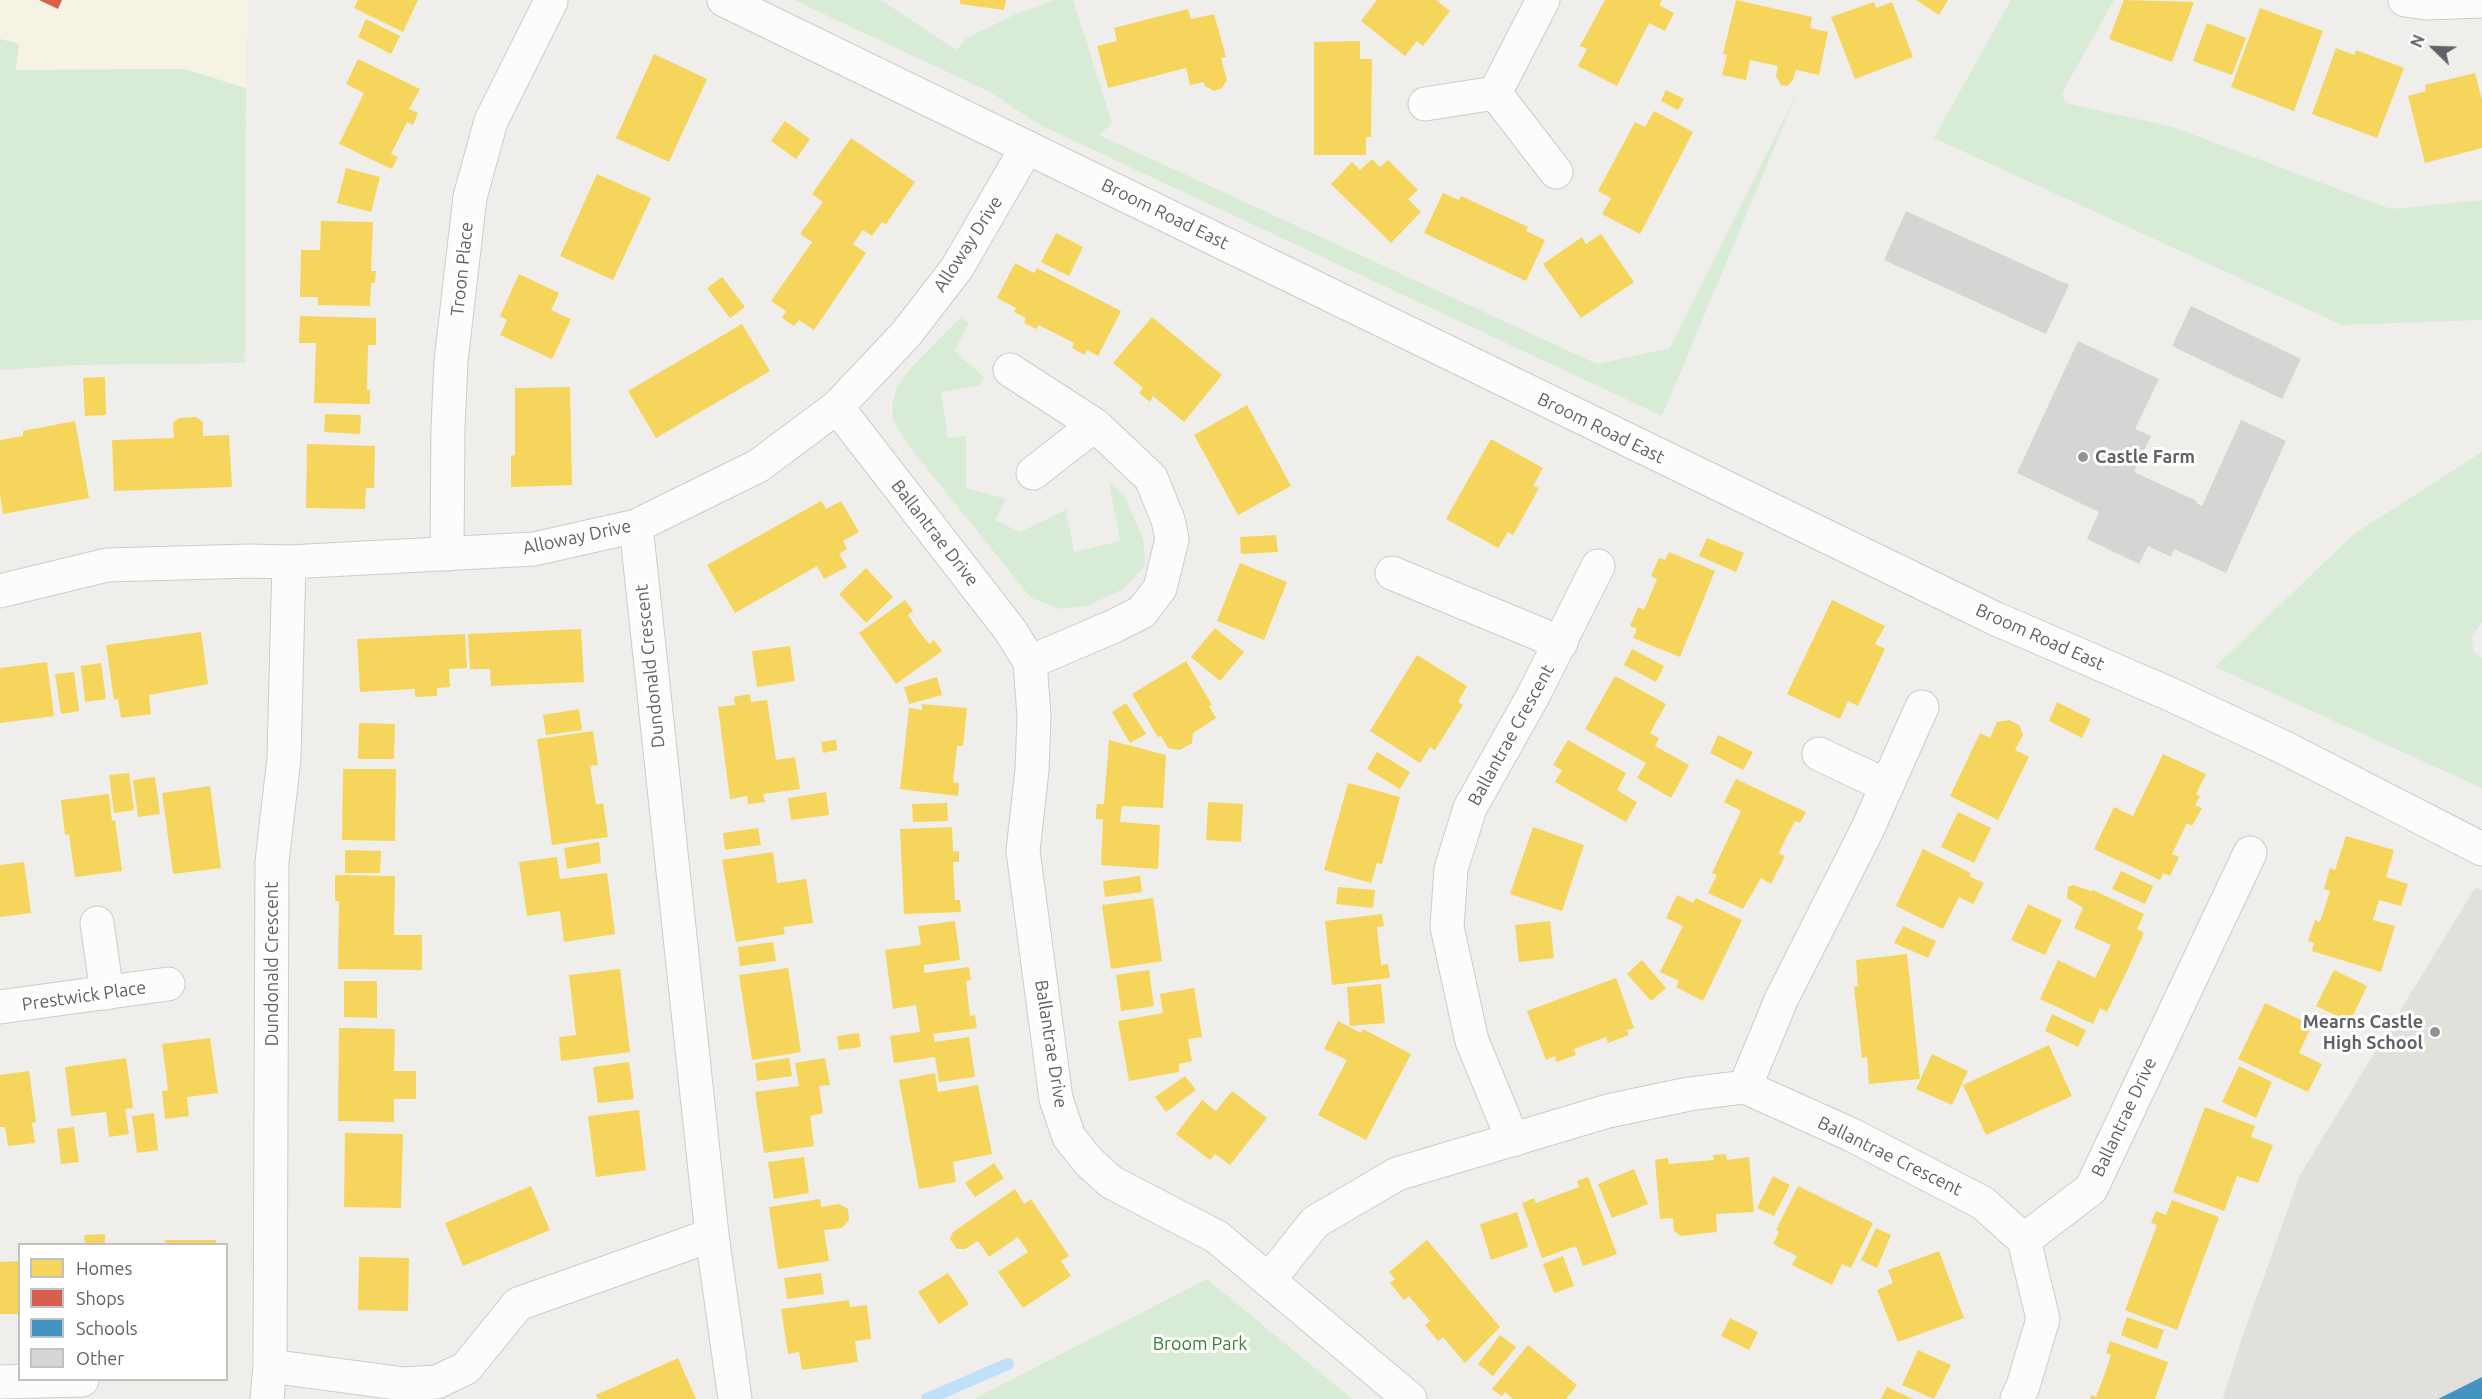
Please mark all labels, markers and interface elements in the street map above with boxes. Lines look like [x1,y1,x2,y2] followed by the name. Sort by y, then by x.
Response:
[2404,18,2464,78] north arrow
[2407,32,2428,50] text: N
[1098,174,1232,254] street label: Broom Road East
[929,192,1007,296] street label: Alloway Drive
[446,221,478,317] street label: Troon Place
[1534,388,1668,468] street label: Broom Road East
[2095,446,2195,468] place label: Castle Farm
[2076,450,2090,464] marker: Castle Farm
[887,475,983,591] street label: Ballantrae Drive
[521,515,633,559] street label: Alloway Drive
[631,583,669,749] street label: Dundonald Crescent
[1972,599,2108,675] street label: Broom Road East
[1463,661,1559,809] street label: Ballantrae Crescent
[261,882,283,1046] street label: Dundonald Crescent
[20,977,148,1015] street label: Prestwick Place
[1030,978,1072,1110] street label: Ballantrae Drive
[2303,1011,2423,1054] place label: Mearns Castle High School
[2428,1025,2442,1039] marker: Mearns Castle High School
[2087,1054,2161,1180] street label: Ballantrae Drive
[1814,1112,1966,1200] street label: Ballantrae Crescent
[18,1243,228,1381] legend
[76,1258,132,1278] text: Homes
[76,1288,125,1308] text: Shops
[76,1318,138,1338] text: Schools
[1153,1333,1247,1355] park label: Broom Park
[76,1348,124,1368] text: Other

